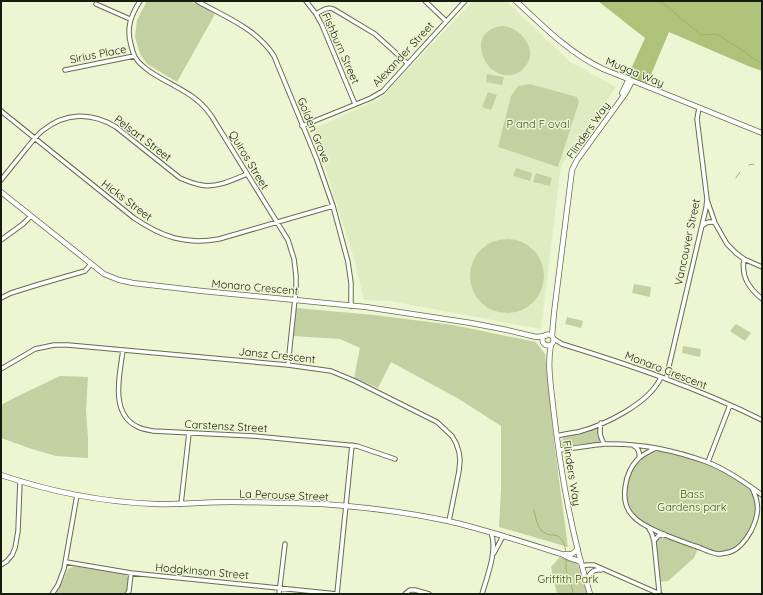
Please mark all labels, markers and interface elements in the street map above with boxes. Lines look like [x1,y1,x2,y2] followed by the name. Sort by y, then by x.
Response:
[319,10,363,86] street label: Fishburn Street
[369,18,437,90] street label: Alexander Street
[69,42,127,66] street label: Sirius Place
[604,54,666,90] street label: Mugga Way
[295,95,333,165] street label: Golden Grove
[563,99,613,161] street label: Flinders Way
[112,112,175,164] street label: Pelsart Street
[506,117,570,131] park label: P and F oval
[226,128,272,192] street label: Quiros Street
[99,176,155,224] street label: Hicks Street
[671,197,703,287] street label: Vancouver Street
[211,276,299,298] street label: Monaro Crescent
[238,344,316,366] street label: Jansz Crescent
[623,348,709,392] street label: Monaro Crescent
[184,417,268,435] street label: Carstensz Street
[560,439,584,507] street label: Flinders Way
[239,486,329,504] street label: La Perouse Street
[657,487,727,514] park label: Bass Gardens park
[155,560,250,582] street label: Hodgkinson Street
[538,572,598,586] park label: Griffith Park

